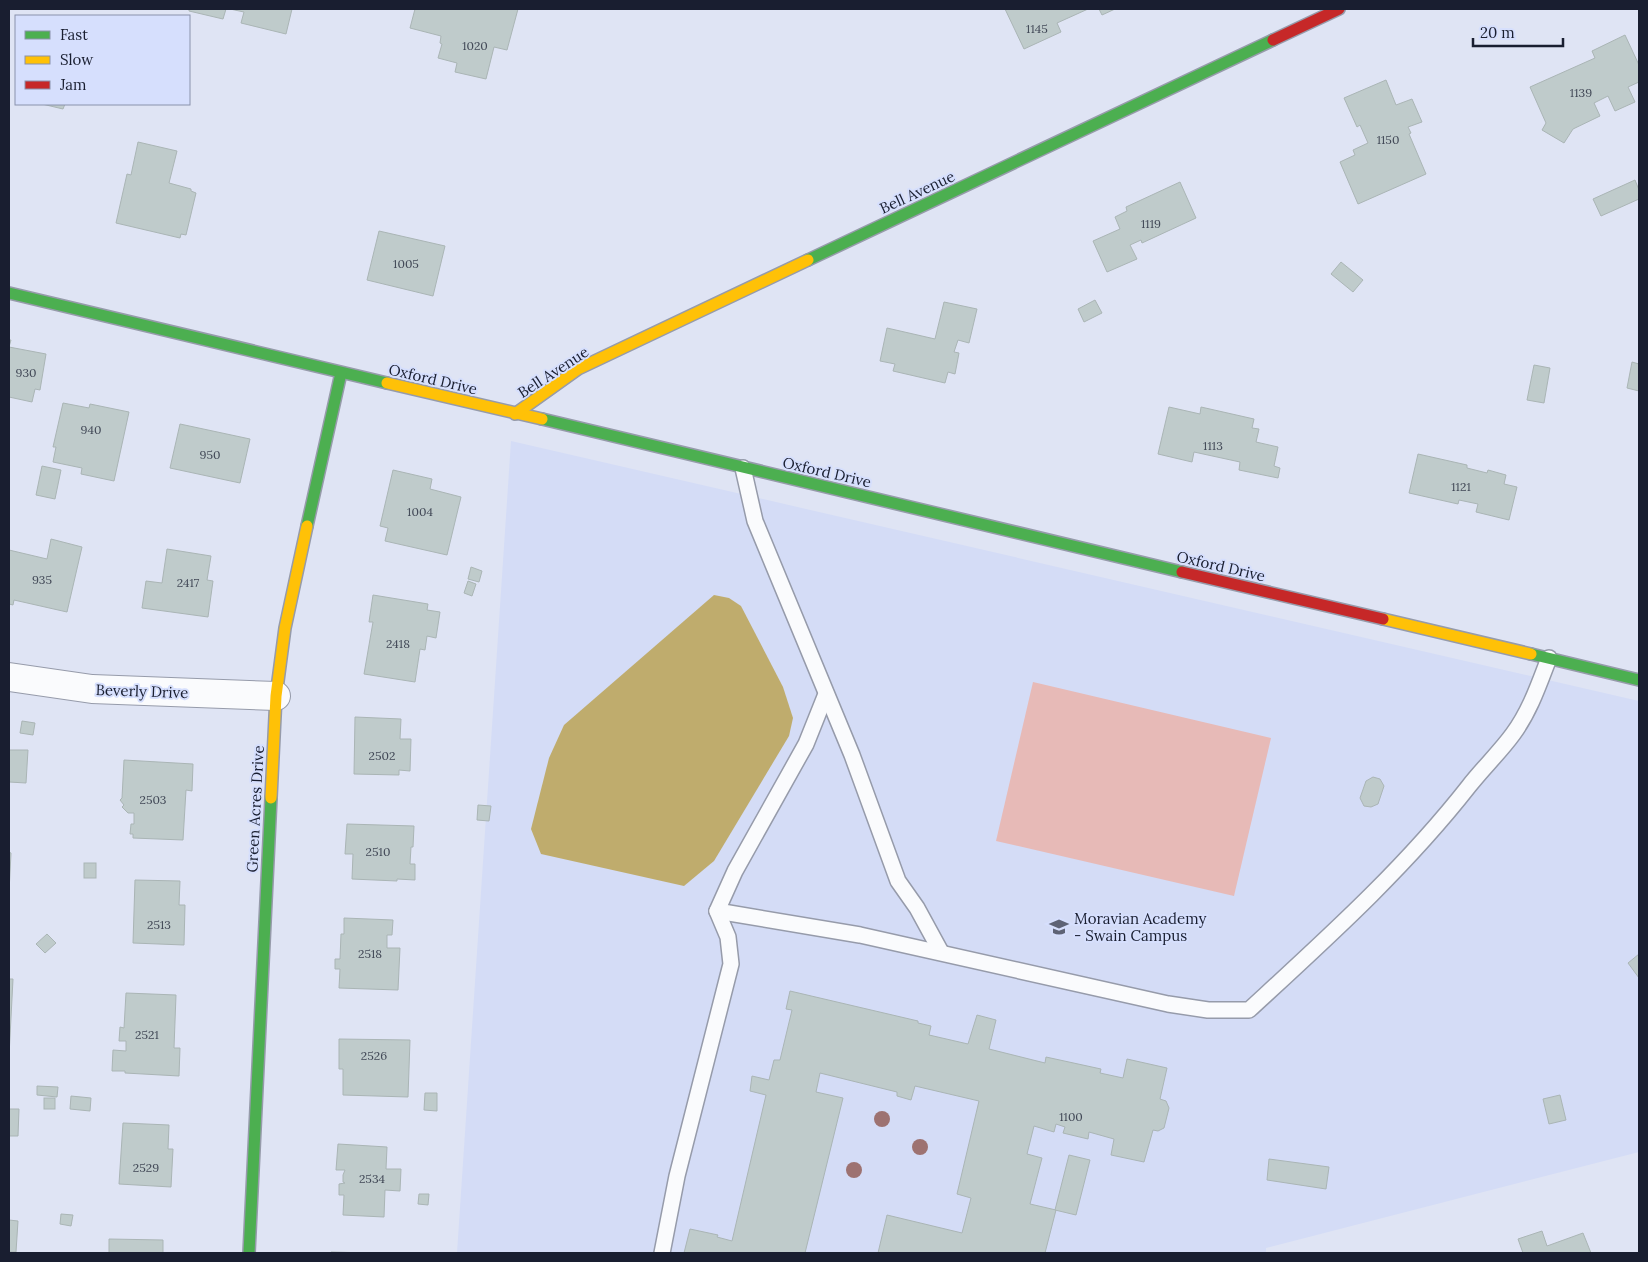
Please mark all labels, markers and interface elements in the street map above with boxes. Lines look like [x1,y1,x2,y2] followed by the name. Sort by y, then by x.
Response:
[15,15,190,105] legend
[1473,15,1563,47] scale bar
[1026,21,1048,36] house number: 1145
[1480,23,1515,42] text: 20 m
[60,25,88,44] text: Fast
[462,38,488,53] house number: 1020
[60,50,93,69] text: Slow
[59,75,87,94] text: Jam
[1570,85,1592,100] house number: 1139
[1377,132,1399,147] house number: 1150
[877,166,957,218] street label: Bell Avenue
[1141,216,1161,231] house number: 1119
[393,256,419,271] house number: 1005
[514,342,592,402] street label: Bell Avenue
[387,360,479,398] street label: Oxford Drive
[15,365,37,380] house number: 930
[81,422,101,437] house number: 940
[1203,438,1223,453] house number: 1113
[200,447,220,462] house number: 950
[781,453,873,491] street label: Oxford Drive
[1451,479,1471,494] house number: 1121
[407,504,433,519] house number: 1004
[1175,547,1267,585] street label: Oxford Drive
[32,572,52,587] house number: 935
[177,575,200,590] house number: 2417
[386,636,410,651] house number: 2418
[95,680,189,702] street label: Beverly Drive
[242,745,268,873] street label: Green Acres Drive
[369,748,395,763] house number: 2502
[139,792,167,807] house number: 2503
[366,844,390,859] house number: 2510
[1074,909,1206,945] place label: Moravian Academy - Swain Campus
[1048,916,1070,938] school or university icon: Moravian Academy - Swain Campus
[147,917,171,932] house number: 2513
[358,946,382,961] house number: 2518
[135,1027,159,1042] house number: 2521
[361,1048,387,1063] house number: 2526
[1059,1109,1083,1124] house number: 1100
[133,1160,159,1175] house number: 2529
[359,1171,386,1186] house number: 2534

